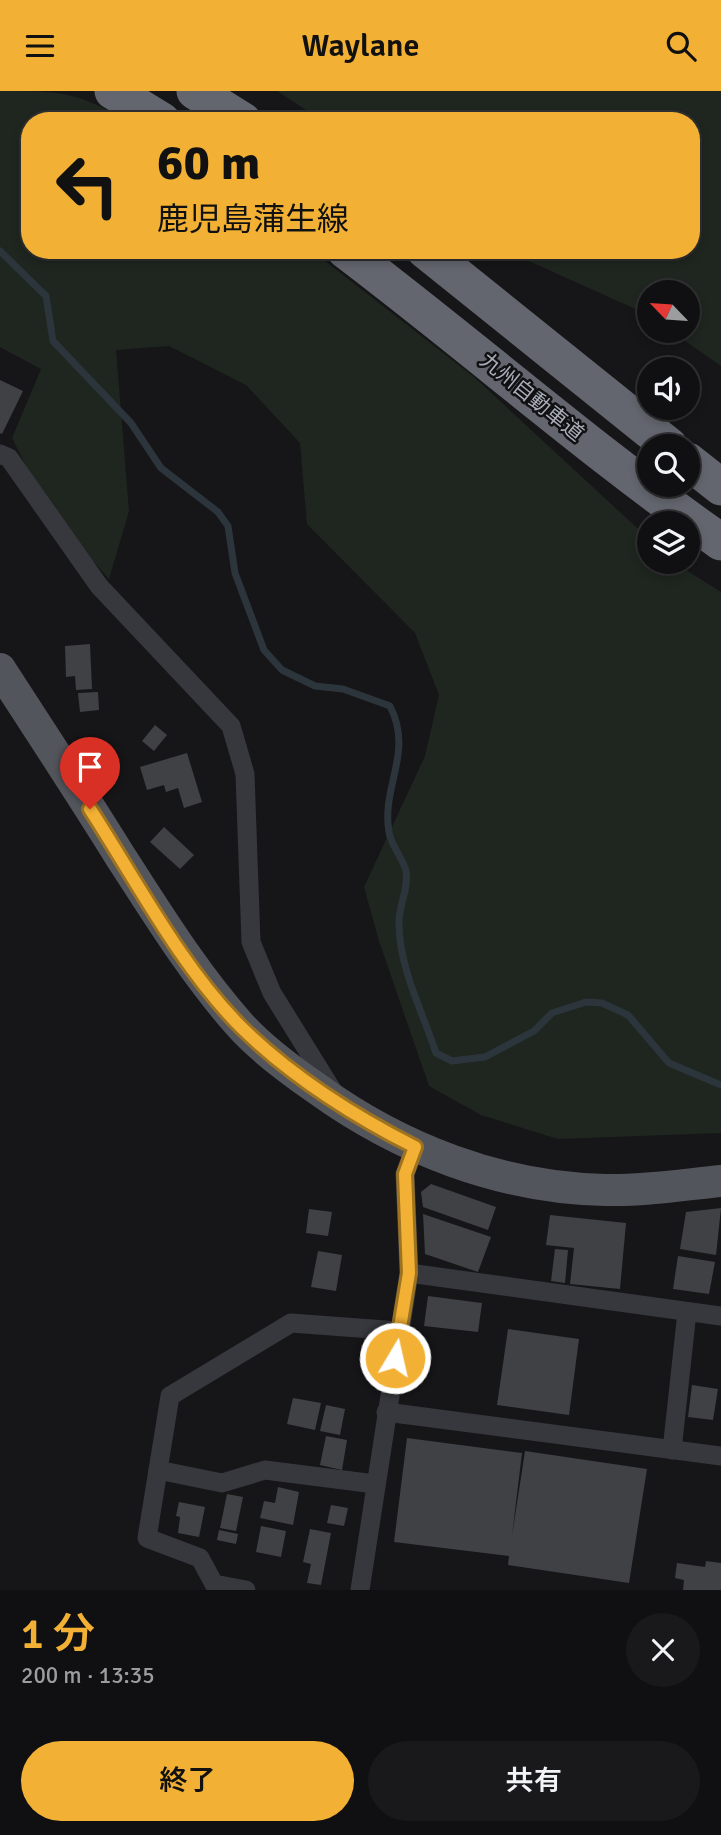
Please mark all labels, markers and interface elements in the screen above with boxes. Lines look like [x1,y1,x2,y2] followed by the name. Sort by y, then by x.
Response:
[302,26,419,65] text: Waylane
[21,27,59,65] icon: menu
[662,27,700,65] icon: search
[157,133,260,193] text: 60 m
[42,140,133,231] icon: left
[157,200,349,239] text: 鹿児島蒲生線
[637,280,700,343] north arrow
[637,280,700,574] map controls
[475,347,589,447] street label: 九州自動車道
[637,357,700,420] button: sound
[637,434,700,497] button: search
[637,511,700,574] button: layers
[60,737,120,809] pin
[71,748,109,786] icon: arrive
[358,1321,432,1395] position arrow
[21,1609,95,1660] text: 1 分
[626,1613,700,1687] button: close
[21,1661,155,1690] text: 200 m · 13:35
[21,1741,354,1821] button: 終了
[368,1741,700,1821] button: 共有

